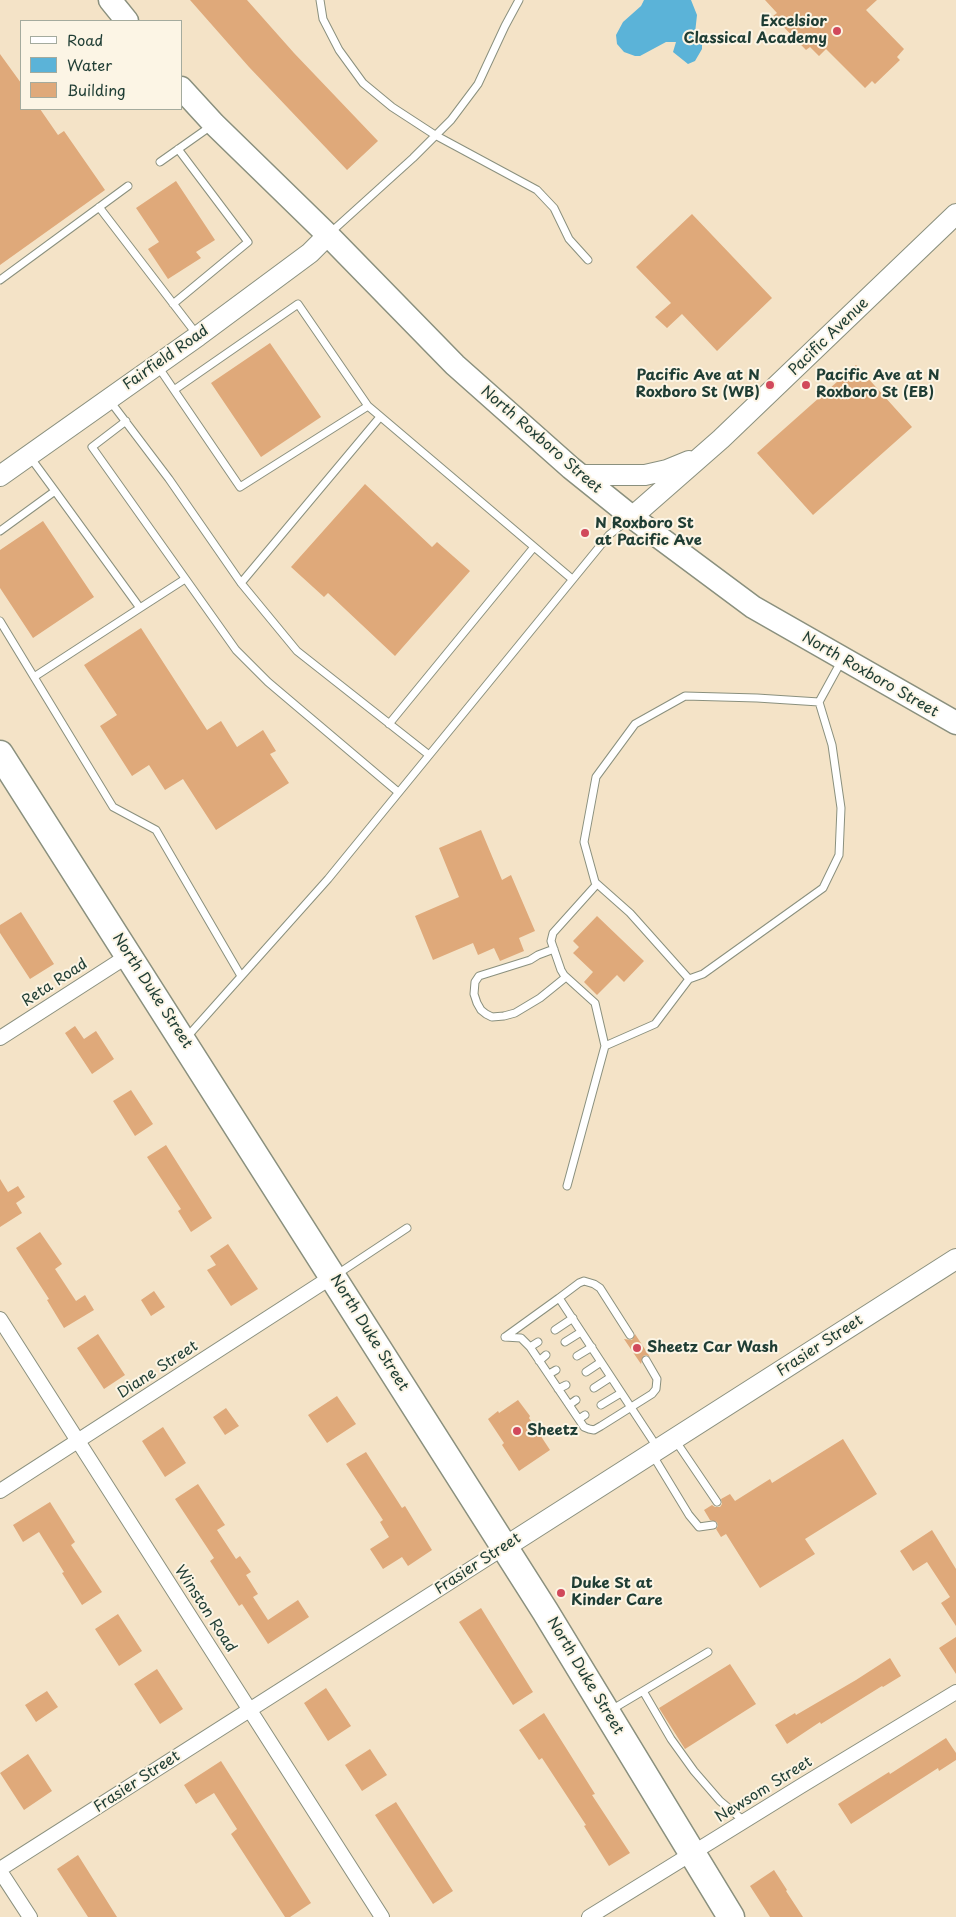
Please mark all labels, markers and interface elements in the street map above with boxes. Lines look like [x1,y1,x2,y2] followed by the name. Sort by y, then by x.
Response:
[684,13,827,48] place label: Excelsior Classical Academy
[20,20,182,110] legend
[831,25,843,37] marker: Excelsior Classical Academy
[67,28,103,51] text: Road
[67,53,112,76] text: Water
[67,78,126,101] text: Building
[785,294,873,380] street label: Pacific Avenue
[120,322,212,394] street label: Fairfield Road
[636,367,760,402] place label: Pacific Ave at N Roxboro St (WB)
[816,367,940,402] place label: Pacific Ave at N Roxboro St (EB)
[764,379,776,391] marker: Pacific Ave at N Roxboro St (WB)
[800,379,812,391] marker: Pacific Ave at N Roxboro St (EB)
[477,382,605,498] street label: North Roxboro Street
[595,515,702,550] place label: N Roxboro St at Pacific Ave
[579,527,591,539] marker: N Roxboro St at Pacific Ave
[799,629,941,721] street label: North Roxboro Street
[108,930,196,1052] street label: North Duke Street
[19,955,91,1011] street label: Reta Road
[326,1272,412,1394] street label: North Duke Street
[774,1311,866,1381] street label: Frasier Street
[115,1337,201,1403] street label: Diane Street
[647,1339,778,1357] place label: Sheetz Car Wash
[631,1342,643,1354] marker: Sheetz Car Wash
[527,1422,578,1440] place label: Sheetz
[511,1425,523,1437] marker: Sheetz
[432,1529,524,1599] street label: Frasier Street
[170,1562,240,1656] street label: Winston Road
[571,1575,663,1610] place label: Duke St at Kinder Care
[555,1587,567,1599] marker: Duke St at Kinder Care
[543,1614,627,1738] street label: North Duke Street
[91,1747,183,1817] street label: Frasier Street
[712,1753,816,1827] street label: Newsom Street

